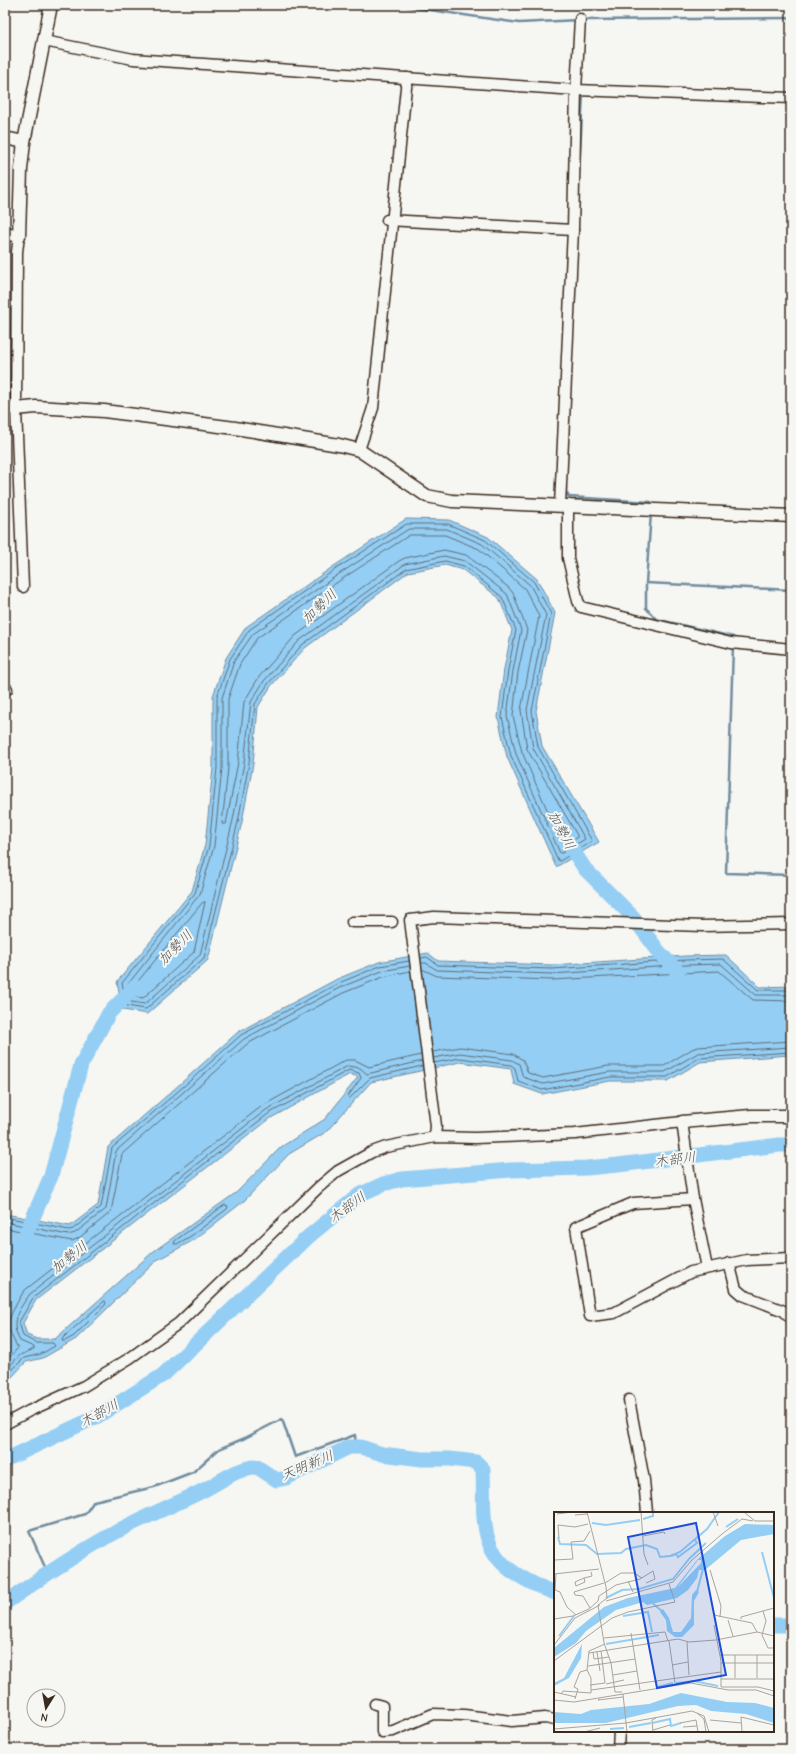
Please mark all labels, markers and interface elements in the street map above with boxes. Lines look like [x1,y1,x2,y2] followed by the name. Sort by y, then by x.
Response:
[298,586,340,627] water label: 加勢川
[544,808,579,853] water label: 加勢川
[154,926,196,968] water label: 加勢川
[653,1149,697,1170] water label: 木部川
[325,1188,369,1227] water label: 木部川
[48,1238,91,1277] water label: 加勢川
[77,1396,122,1431] water label: 木部川
[278,1447,336,1484] water label: 天明新川
[554,1512,774,1732] inset map
[26,1688,66,1728] north arrow
[39,1710,49,1724] text: N

